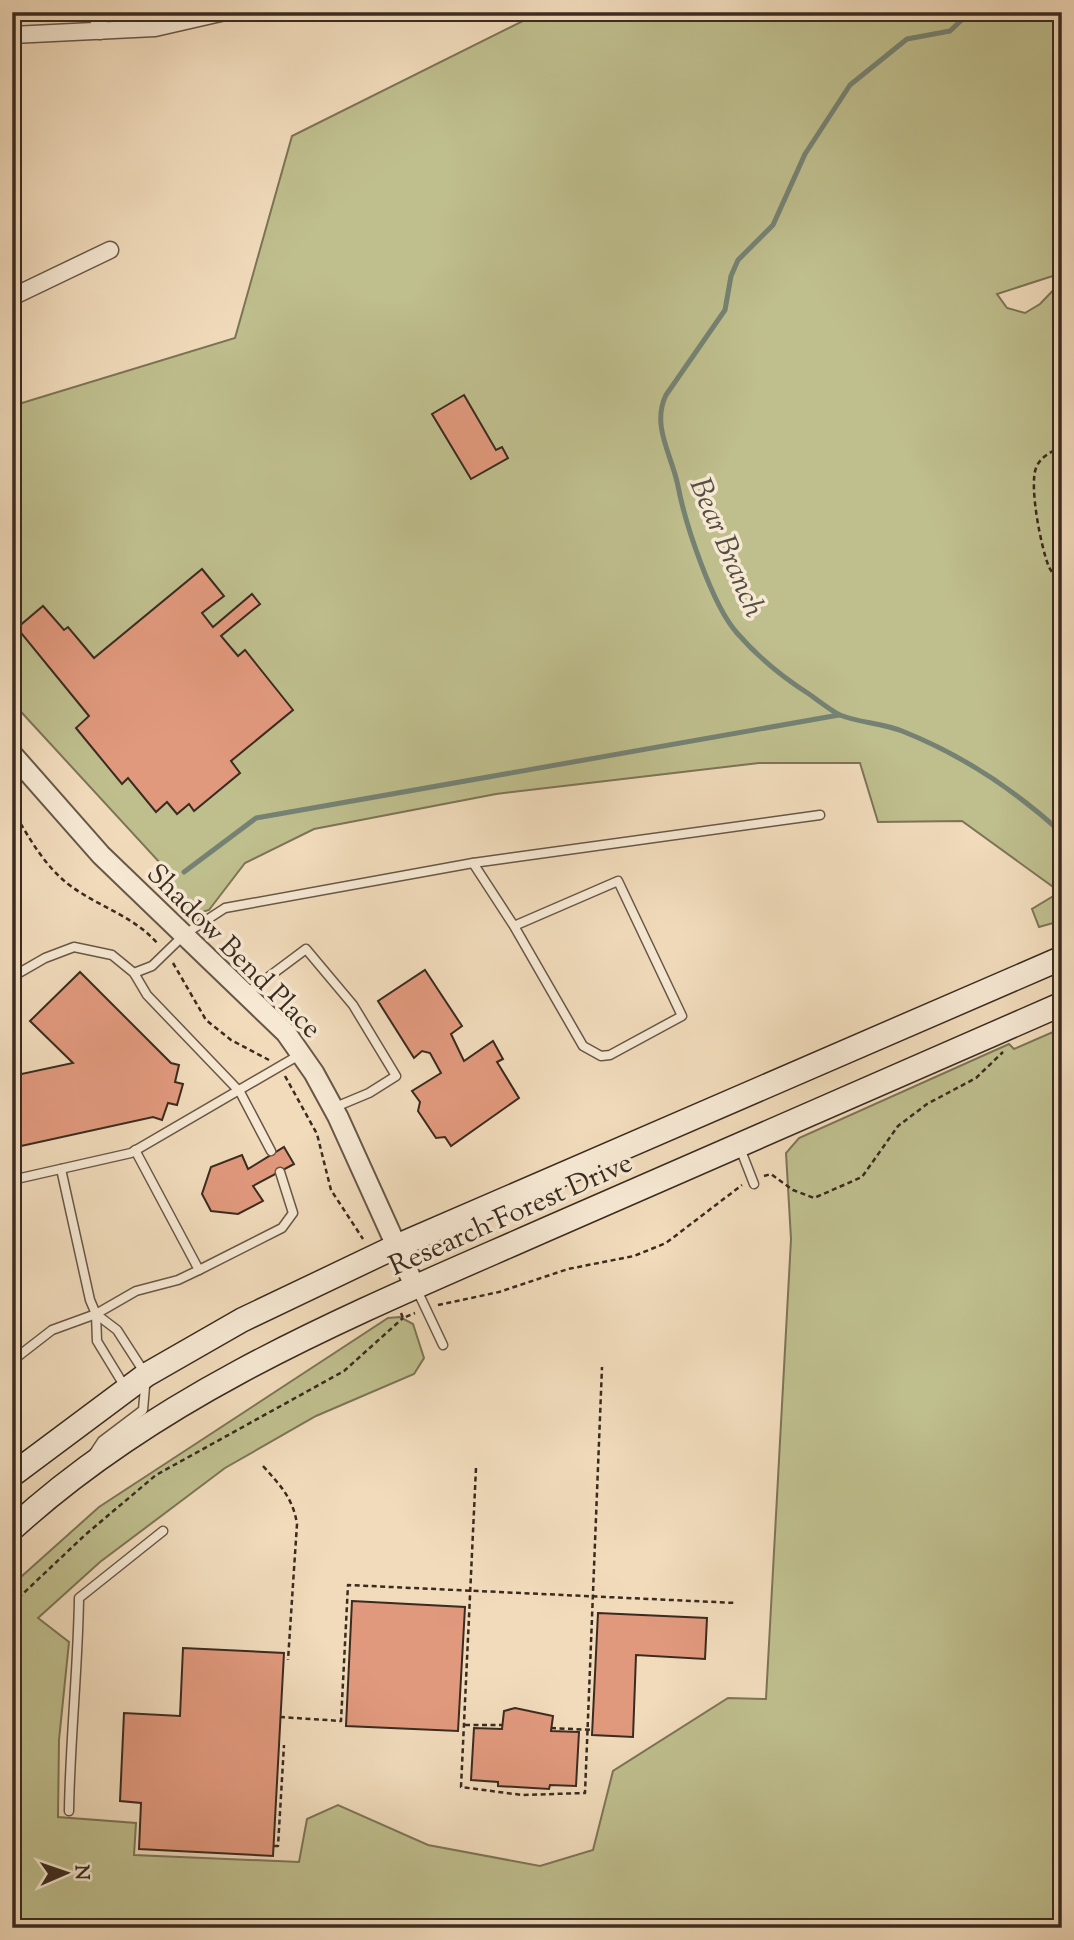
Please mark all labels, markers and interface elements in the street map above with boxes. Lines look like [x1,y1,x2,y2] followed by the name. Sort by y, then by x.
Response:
[677,472,775,625] water label: Bear Branch
[136,856,329,1049] street label: Shadow Bend Place
[383,1144,639,1287] street label: Research Forest Drive
[32,1839,102,1909] north arrow
[67,1864,94,1881] text: N

